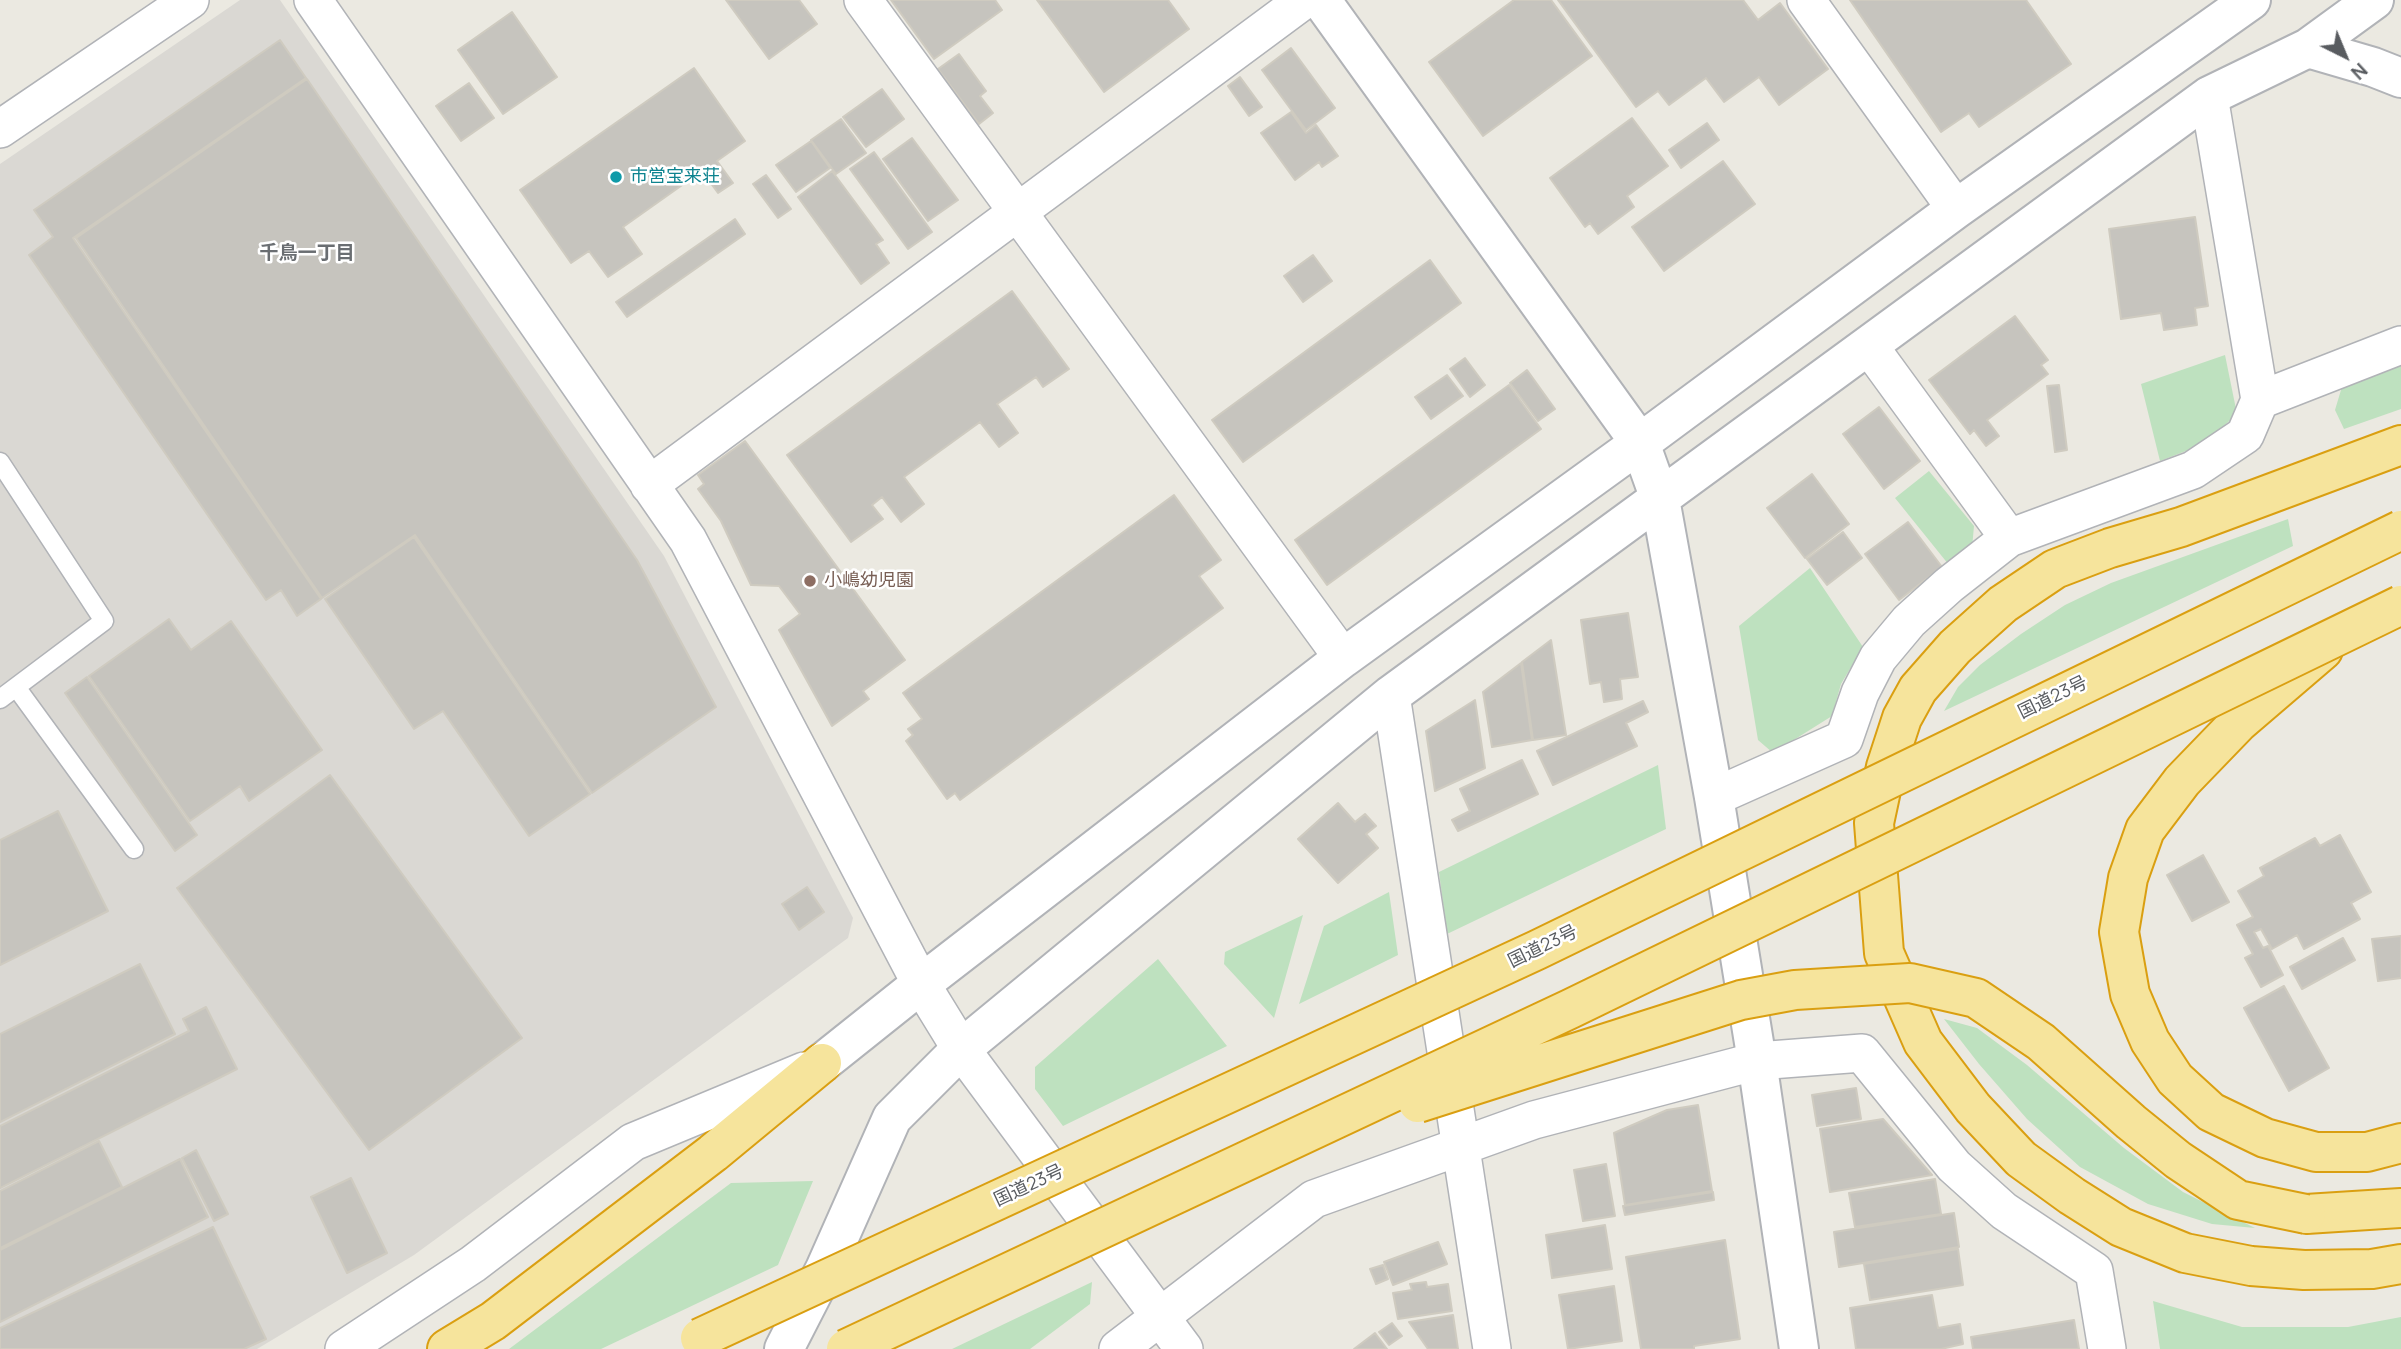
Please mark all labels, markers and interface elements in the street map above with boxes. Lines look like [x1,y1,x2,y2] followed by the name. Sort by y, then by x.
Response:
[2310,21,2380,91] north arrow
[2345,57,2373,86] text: N
[630,166,720,188] place label: 市営宝来荘
[608,169,624,185] marker: 市営宝来荘
[260,243,354,265] district label: 千鳥一丁目
[824,570,914,592] place label: 小嶋幼児園
[802,573,818,589] marker: 小嶋幼児園
[2015,672,2091,724] street label: 国道23号
[1505,921,1581,973] street label: 国道23号
[991,1161,1067,1211] street label: 国道23号

